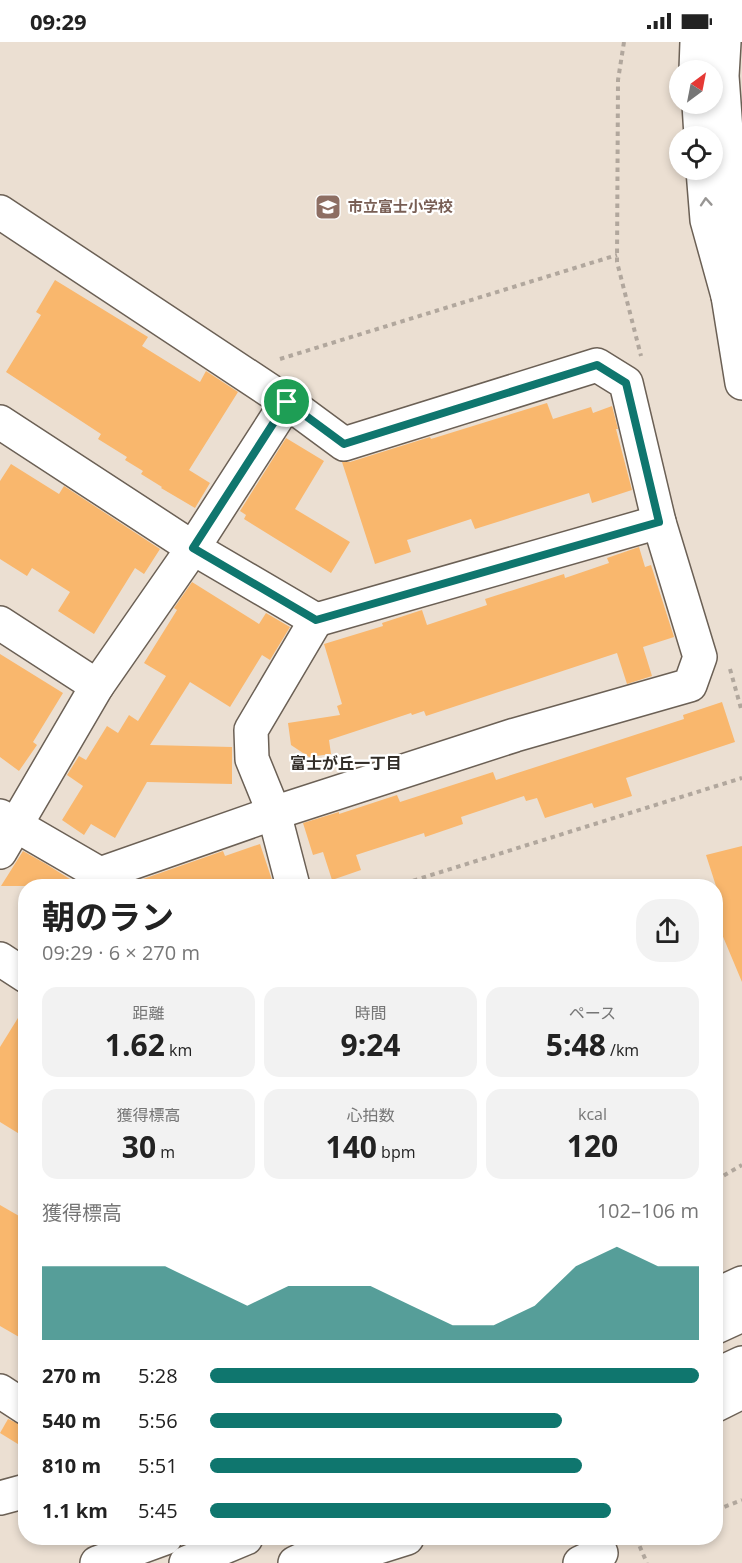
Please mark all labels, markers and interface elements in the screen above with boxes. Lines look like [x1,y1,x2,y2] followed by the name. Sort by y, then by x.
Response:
[30,6,87,36] text: 09:29
[669,60,723,114] north arrow
[669,60,723,180] map controls
[669,126,723,180] button: locate
[313,192,343,222] school or university icon: 市立富士小学校
[348,196,453,216] place label: 市立富士小学校
[700,198,713,207] one-way arrow
[261,376,312,427] pin
[270,385,303,418] icon: arrive
[290,752,402,774] district label: 富士が丘一丁目
[42,894,174,939] text: 朝のラン
[636,899,699,962] button: share
[42,939,200,966] text: 09:29 · 6 × 270 m
[132,1002,165,1024] text: 距離
[354,1002,387,1024] text: 時間
[569,1002,616,1024] text: ペース
[105,1024,165,1065] text: 1.62
[340,1024,401,1065] text: 9:24
[546,1024,606,1065] text: 5:48
[165,1039,192,1061] text: km
[606,1039,639,1061] text: /km
[578,1103,607,1125] text: kcal
[116,1104,181,1126] text: 獲得標高
[346,1104,395,1126] text: 心拍数
[567,1125,618,1166] text: 120
[122,1126,156,1167] text: 30
[325,1126,377,1167] text: 140
[156,1141,175,1163] text: m
[377,1141,416,1163] text: bpm
[597,1197,699,1224] text: 102–106 m
[42,1199,122,1226] text: 獲得標高
[42,1362,101,1389] text: 270 m
[138,1362,178,1389] text: 5:28
[42,1407,101,1434] text: 540 m
[138,1407,178,1434] text: 5:56
[42,1452,101,1479] text: 810 m
[138,1452,178,1479] text: 5:51
[42,1497,108,1524] text: 1.1 km
[138,1497,178,1524] text: 5:45

